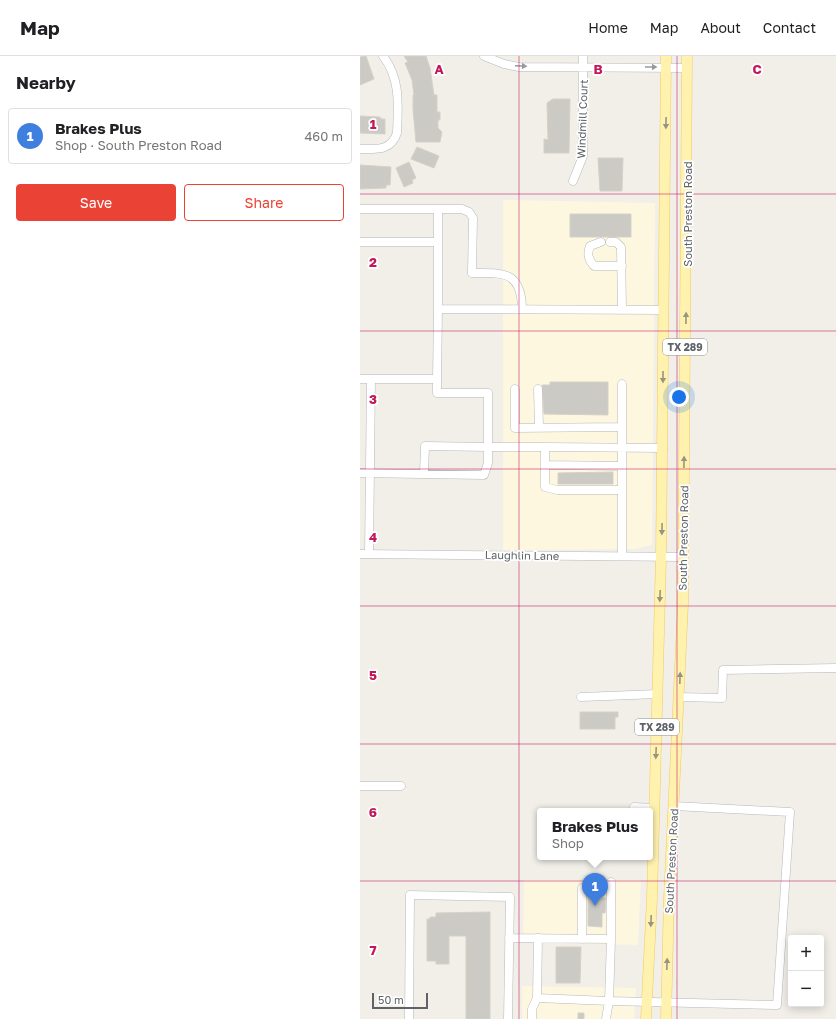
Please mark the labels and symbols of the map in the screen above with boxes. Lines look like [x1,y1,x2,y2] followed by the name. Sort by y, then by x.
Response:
[434,61,444,77] text: A
[593,61,603,77] text: B
[752,61,762,77] text: C
[515,63,527,70] one-way arrow
[645,64,658,70] one-way arrow
[574,79,590,159] street label: Windmill Court
[370,116,377,132] text: 1
[663,117,669,130] one-way arrow
[681,161,694,267] street label: South Preston Road
[369,254,377,270] text: 2
[683,311,689,324] one-way arrow
[663,339,707,355] road number: TX 289
[660,371,666,384] one-way arrow
[669,387,689,407] your location
[369,391,377,407] text: 3
[681,455,687,468] one-way arrow
[676,485,690,591] street label: South Preston Road
[659,523,665,536] one-way arrow
[369,529,377,545] text: 4
[485,548,559,562] street label: Laughlin Lane
[657,590,663,603] one-way arrow
[369,667,377,683] text: 5
[677,671,683,684] one-way arrow
[635,719,679,735] road number: TX 289
[652,747,659,759] one-way arrow
[369,804,377,820] text: 6
[662,808,680,914] street label: South Preston Road
[582,873,608,906] pin: 1
[648,915,654,928] one-way arrow
[369,942,377,958] text: 7
[664,957,670,970] one-way arrow
[372,991,428,1010] scale bar

